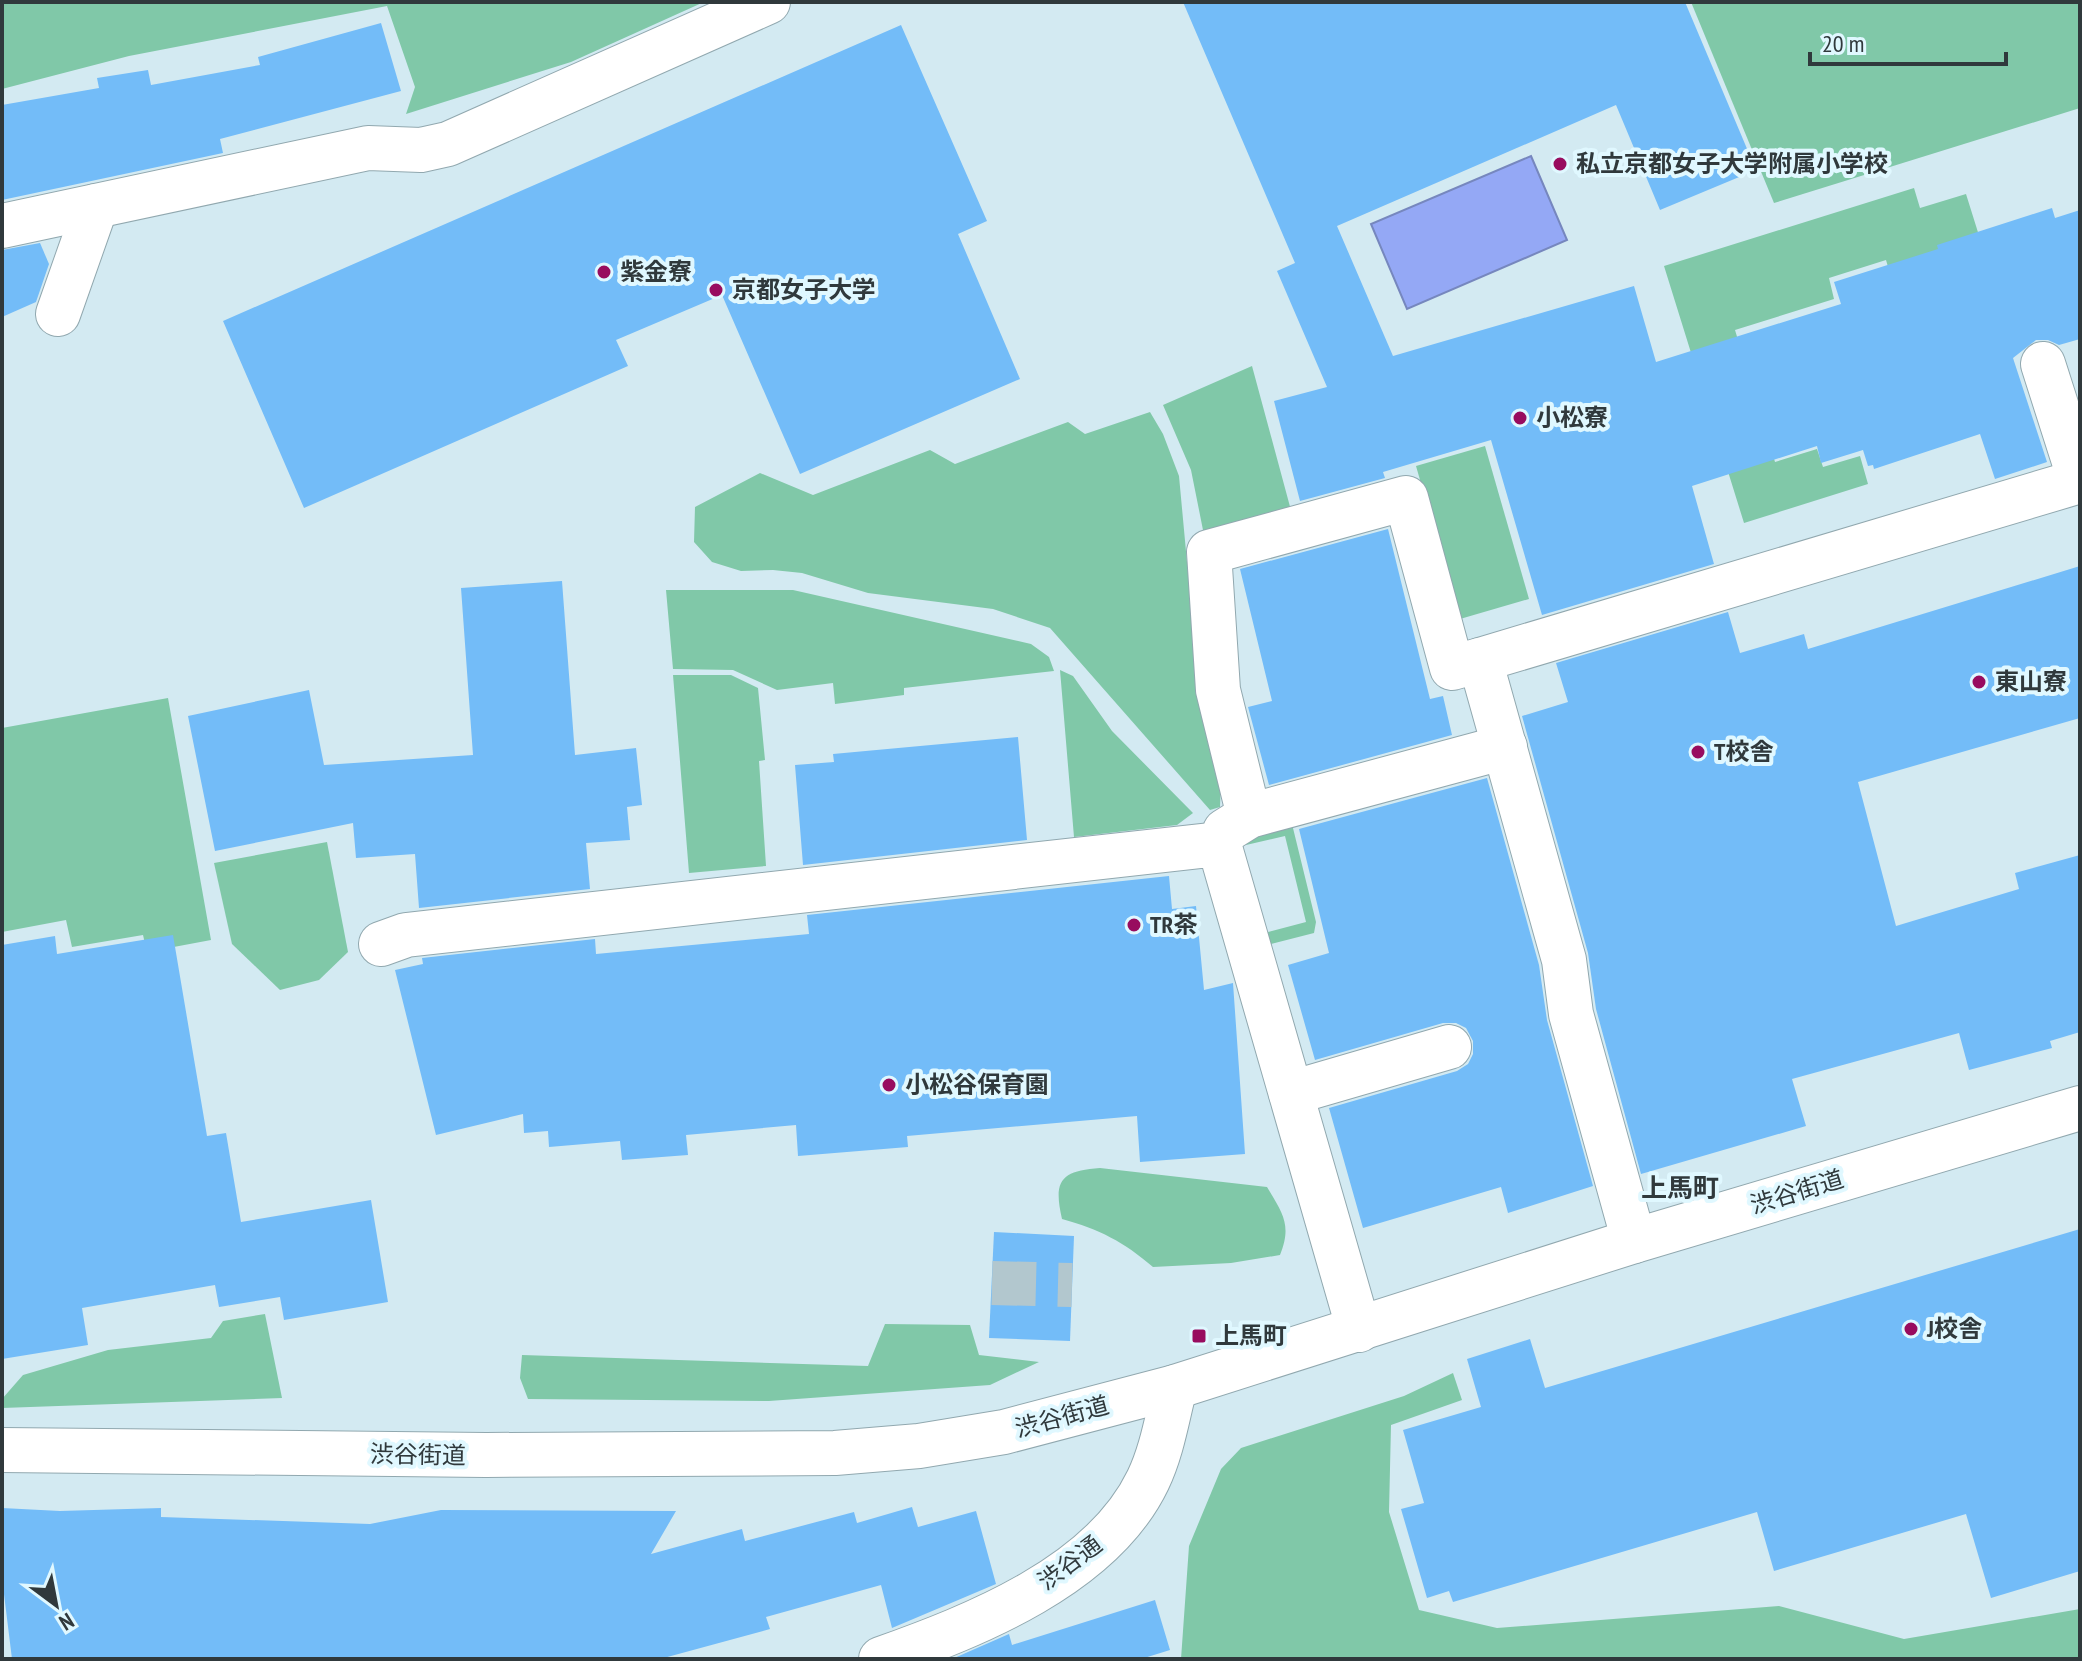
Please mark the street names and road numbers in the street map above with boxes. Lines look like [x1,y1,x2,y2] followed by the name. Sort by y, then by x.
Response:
[1746,1163,1847,1220] street label: 渋谷街道
[1011,1389,1112,1444] street label: 渋谷街道
[370,1438,466,1471] street label: 渋谷街道
[1032,1529,1108,1597] street label: 渋谷通

